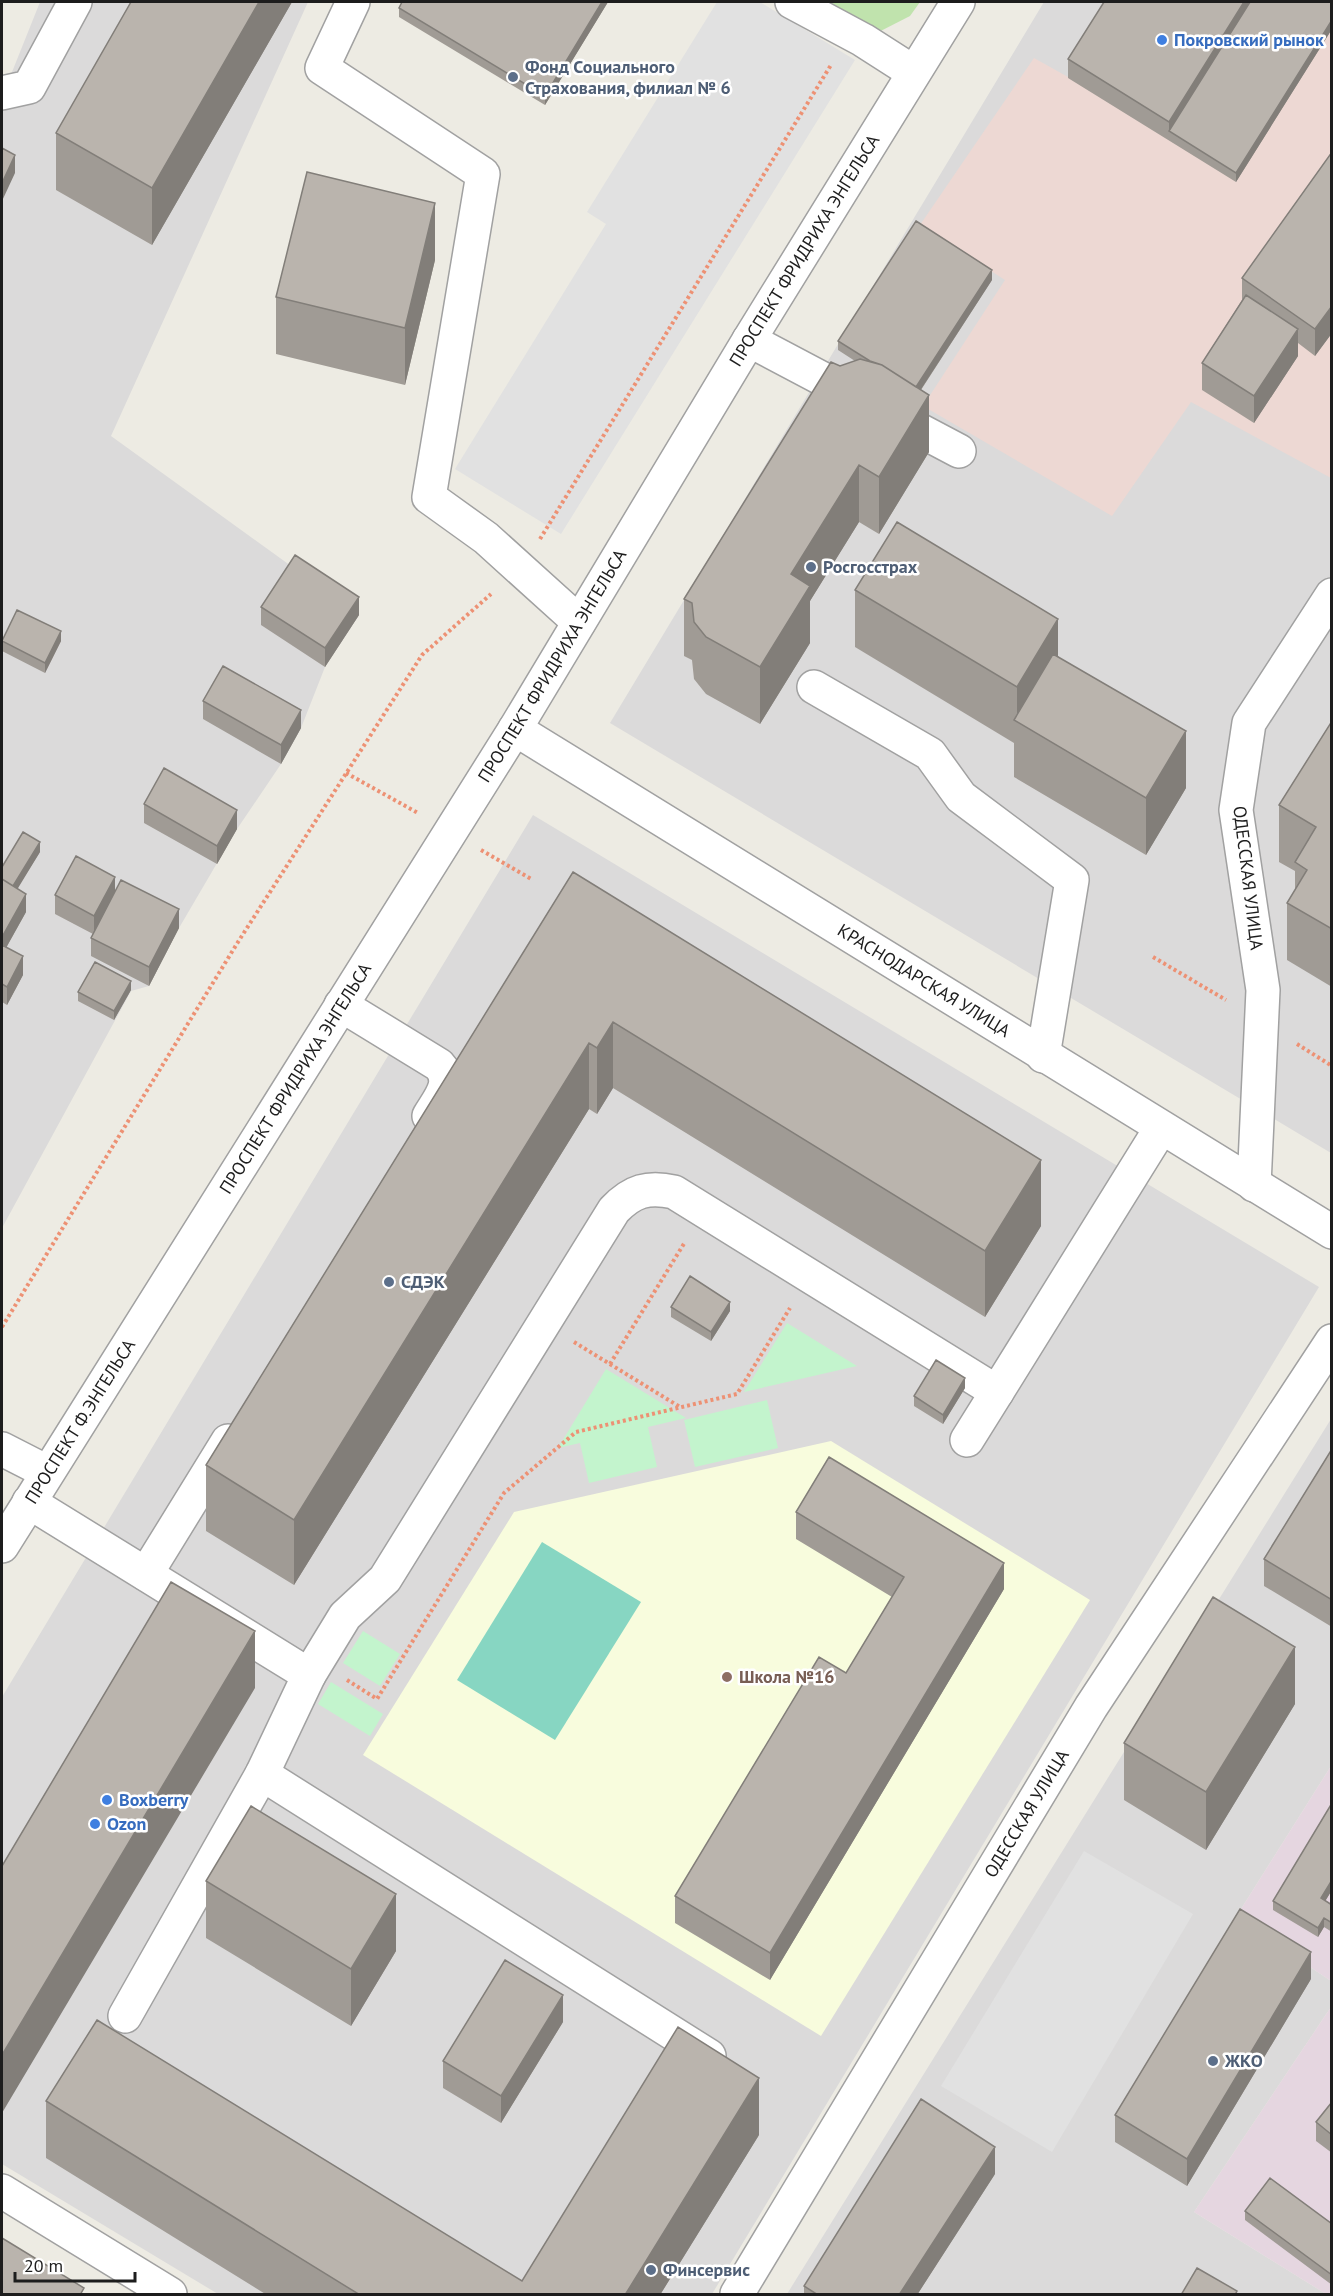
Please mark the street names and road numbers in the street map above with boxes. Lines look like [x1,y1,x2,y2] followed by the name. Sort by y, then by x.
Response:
[724,130,885,370] street label: ПРОСПЕКТ ФРИДРИХА ЭНГЕЛЬСА
[472,545,632,786] street label: ПРОСПЕКТ ФРИДРИХА ЭНГЕЛЬСА
[1228,804,1269,952] street label: ОДЕССКАЯ УЛИЦА
[833,918,1015,1042] street label: КРАСНОДАРСКАЯ УЛИЦА
[214,958,376,1198] street label: ПРОСПЕКТ ФРИДРИХА ЭНГЕЛЬСА
[19,1334,140,1508] street label: ПРОСПЕКТ Ф.ЭНГЕЛЬСА
[979,1745,1074,1882] street label: ОДЕССКАЯ УЛИЦА

